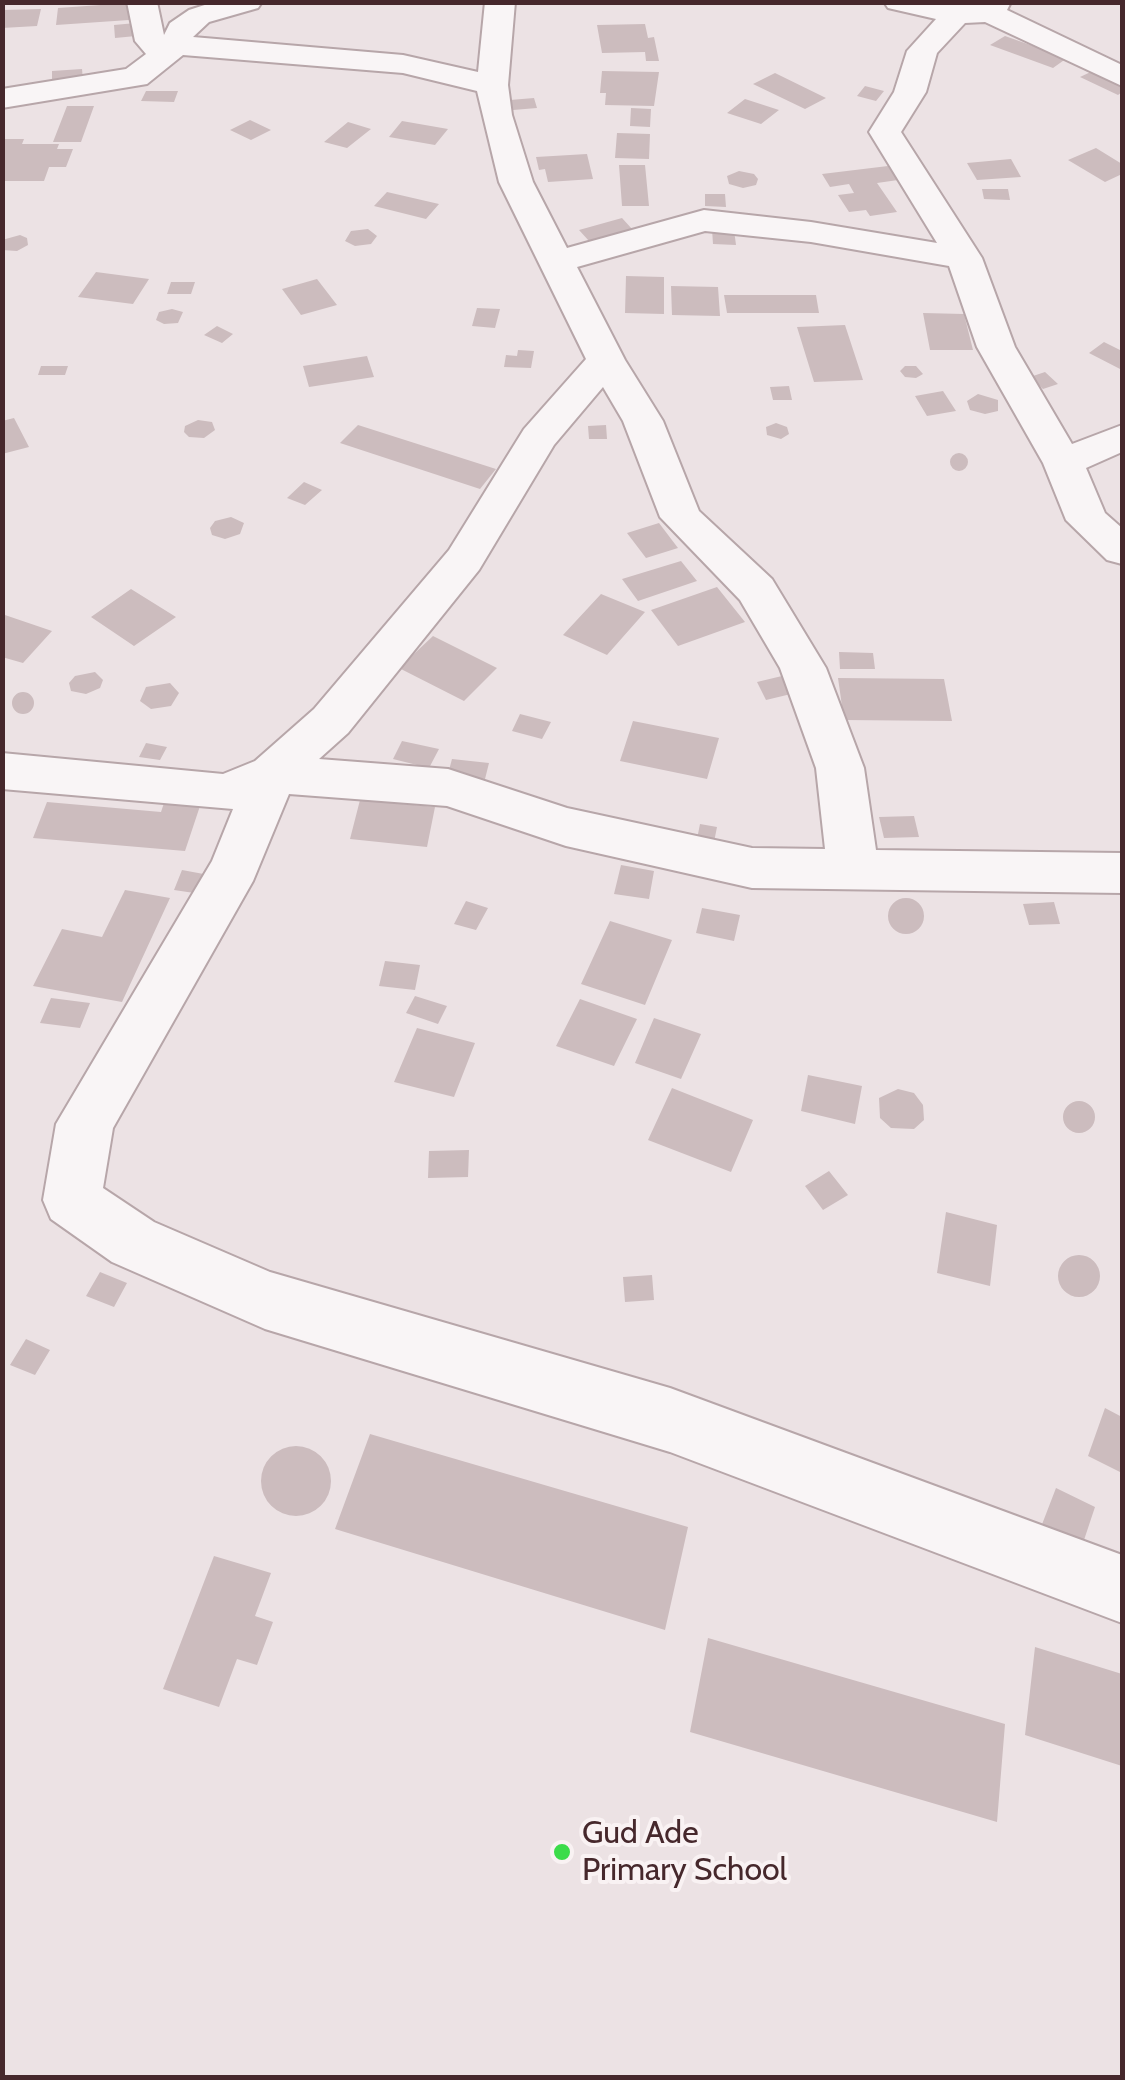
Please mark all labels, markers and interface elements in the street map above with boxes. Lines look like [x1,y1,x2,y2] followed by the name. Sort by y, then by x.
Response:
[582,1815,787,1890] place label: Gud Ade Primary School
[551,1841,573,1863] marker: Gud Ade Primary School

